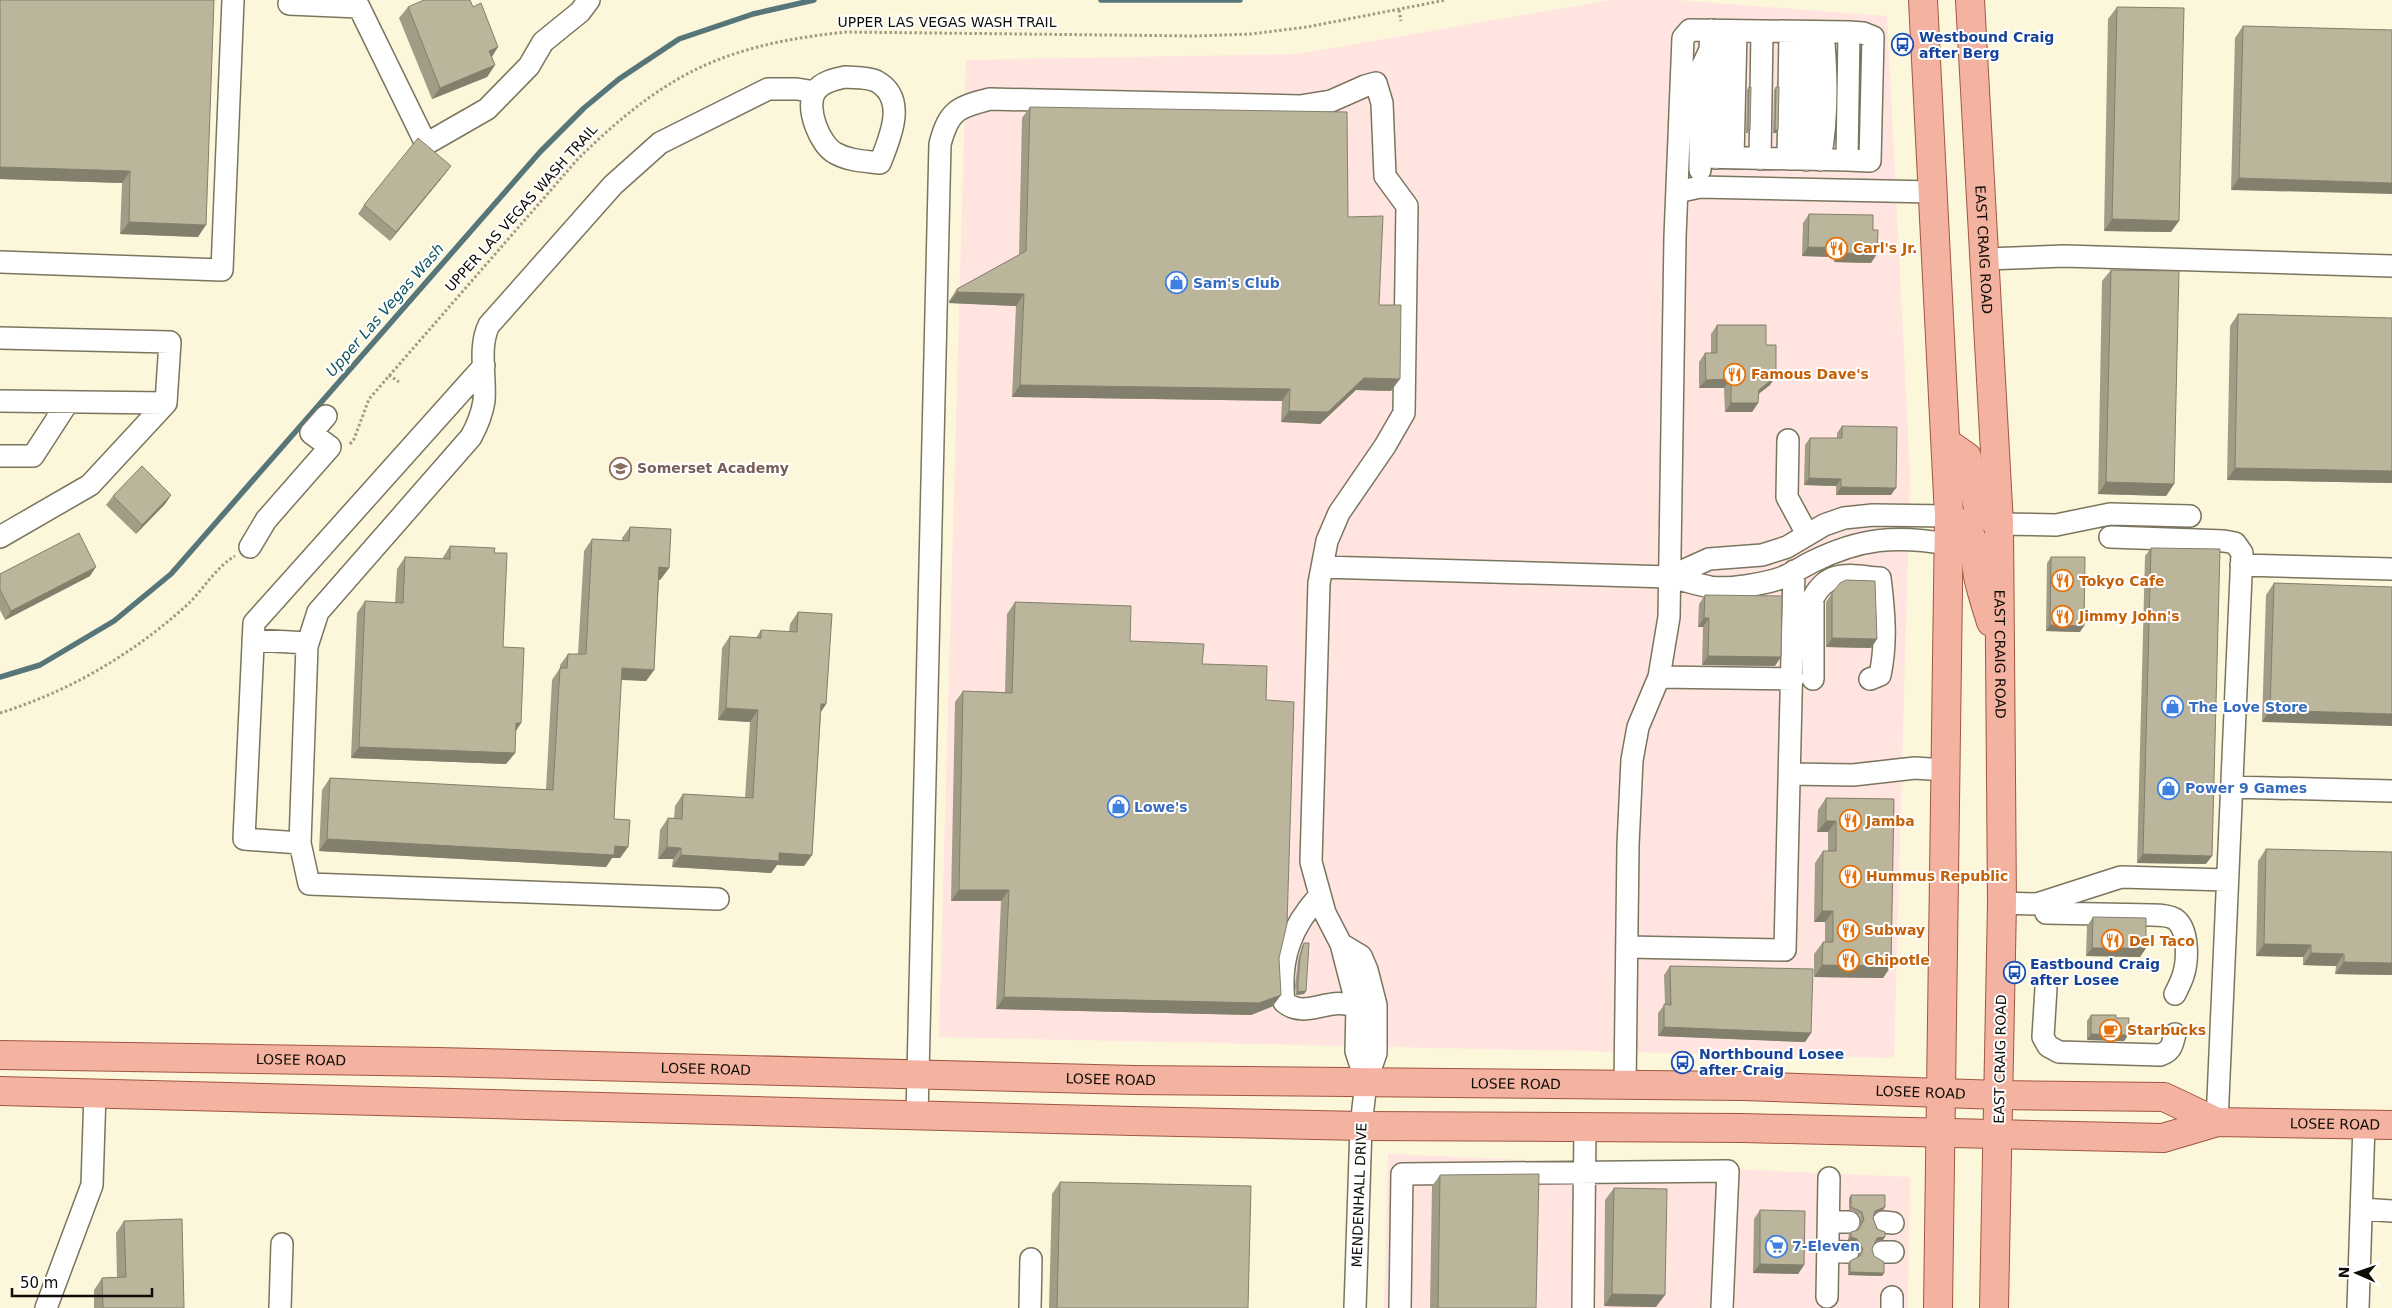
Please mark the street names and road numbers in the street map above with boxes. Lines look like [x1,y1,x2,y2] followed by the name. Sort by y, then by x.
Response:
[837,14,1057,30] street label: UPPER LAS VEGAS WASH TRAIL
[442,121,600,295] street label: UPPER LAS VEGAS WASH TRAIL
[1972,185,1995,315] street label: EAST CRAIG ROAD
[1992,590,2009,719] street label: EAST CRAIG ROAD
[1991,994,2009,1124] street label: EAST CRAIG ROAD
[256,1051,346,1069] street label: LOSEE ROAD
[661,1060,751,1078] street label: LOSEE ROAD
[1065,1070,1156,1088] street label: LOSEE ROAD
[1470,1075,1561,1092] street label: LOSEE ROAD
[1875,1083,1966,1102] street label: LOSEE ROAD
[2290,1115,2380,1133] street label: LOSEE ROAD
[1348,1122,1370,1268] street label: MENDENHALL DRIVE

